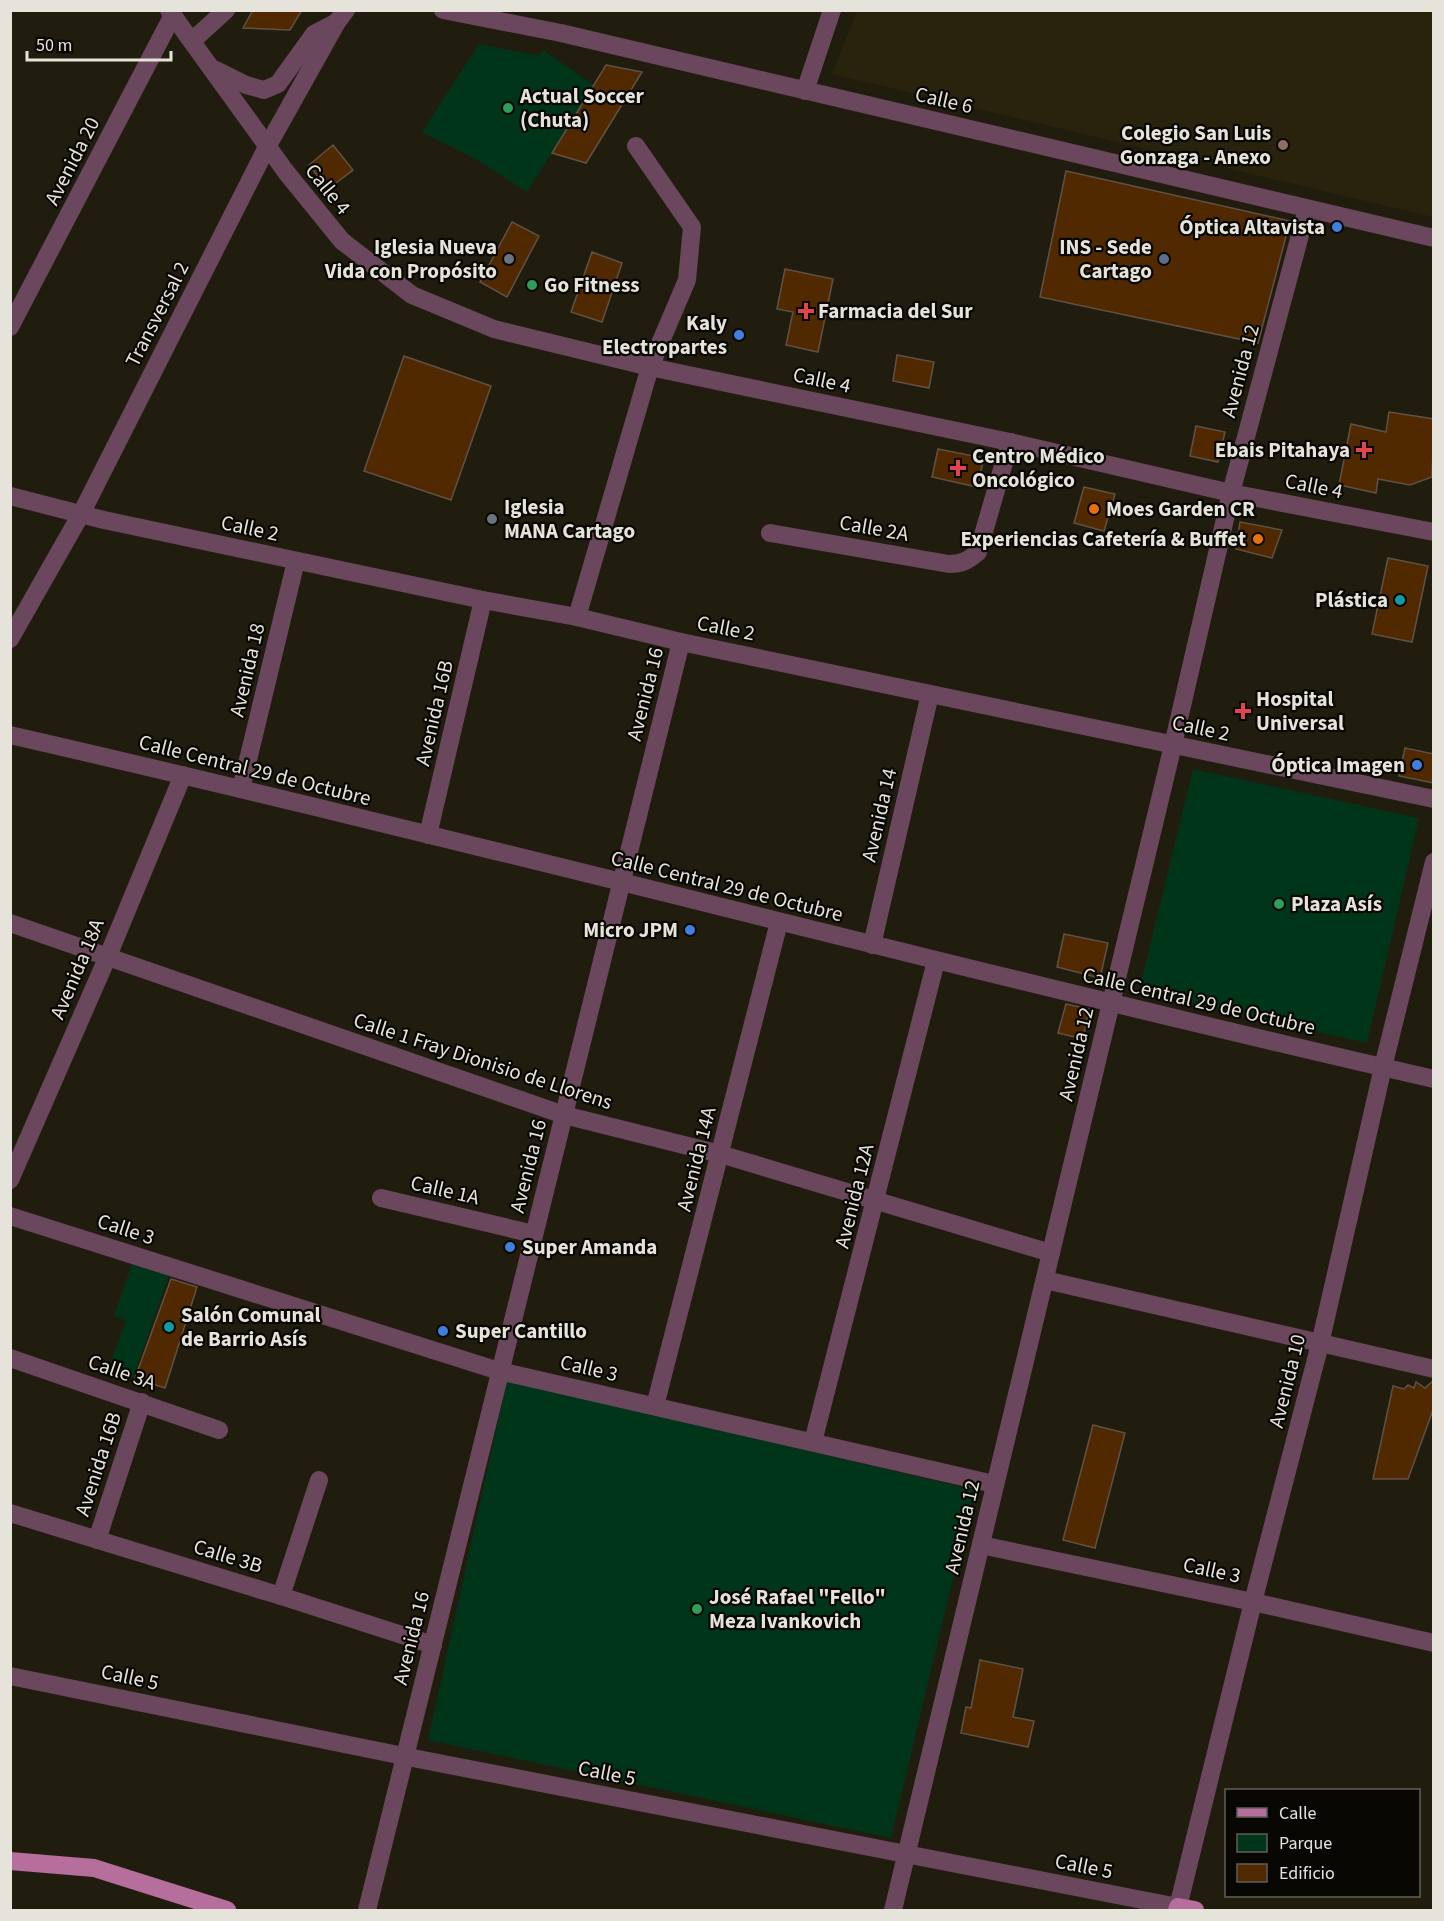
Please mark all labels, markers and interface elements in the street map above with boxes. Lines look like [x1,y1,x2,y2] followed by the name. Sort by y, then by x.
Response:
[27,24,171,62] scale bar
[36,33,72,58] text: 50 m
[912,79,976,121] street label: Calle 6
[519,81,645,135] place label: Actual Soccer (Chuta)
[501,101,515,115] marker: Actual Soccer (Chuta)
[37,112,107,210] street label: Avenida 20
[1120,118,1271,172] place label: Colegio San Luis Gonzaga - Anexo
[1276,138,1290,152] marker: Colegio San Luis Gonzaga - Anexo
[298,157,358,221] street label: Calle 4
[1179,212,1325,242] place label: Óptica Altavista
[1330,220,1344,234] marker: Óptica Altavista
[324,232,497,286] place label: Iglesia Nueva Vida con Propósito
[1059,232,1152,286] place label: INS - Sede Cartago
[502,252,516,266] marker: Iglesia Nueva Vida con Propósito
[1157,252,1171,266] marker: INS - Sede Cartago
[118,256,196,372] street label: Transversal 2
[544,270,640,300] place label: Go Fitness
[525,278,539,292] marker: Go Fitness
[818,296,973,326] place label: Farmacia del Sur
[799,304,813,318] marker: Farmacia del Sur
[602,308,727,362] place label: Kaly Electropartes
[1213,321,1267,421] street label: Avenida 12
[732,328,746,342] marker: Kaly Electropartes
[790,359,854,401] street label: Calle 4
[1215,435,1350,465] place label: Ebais Pitahaya
[972,441,1105,495] place label: Centro Médico Oncológico
[1355,441,1373,459] marker: Ebais Pitahaya
[949,459,967,477] marker: Centro Médico Oncológico
[1283,466,1345,506] street label: Calle 4
[504,492,635,546] place label: Iglesia MANA Cartago
[1106,494,1255,524] place label: Moes Garden CR
[1087,502,1101,516] marker: Moes Garden CR
[218,507,282,549] street label: Calle 2
[837,507,912,549] street label: Calle 2A
[485,512,499,526] marker: Iglesia MANA Cartago
[960,524,1246,554] place label: Experiencias Cafetería & Buffet
[1251,532,1265,546] marker: Experiencias Cafetería & Buffet
[1315,585,1388,615] place label: Plástica
[1393,593,1407,607] marker: Plástica
[695,608,757,648] street label: Calle 2
[222,620,272,720] street label: Avenida 18
[619,644,671,744] street label: Avenida 16
[407,657,461,769] street label: Avenida 16B
[1256,684,1344,738] place label: Hospital Universal
[1234,702,1252,720] marker: Hospital Universal
[1169,707,1233,749] street label: Calle 2
[136,727,374,813] street label: Calle Central 29 de Octubre
[1271,750,1405,780] place label: Óptica Imagen
[1410,758,1424,772] marker: Óptica Imagen
[854,765,904,865] street label: Avenida 14
[608,843,846,929] street label: Calle Central 29 de Octubre
[1291,889,1382,919] place label: Plaza Asís
[1272,897,1286,911] marker: Plaza Asís
[42,913,112,1024] street label: Avenida 18A
[583,915,678,945] place label: Micro JPM
[683,923,697,937] marker: Micro JPM
[1080,960,1318,1042] street label: Calle Central 29 de Octubre
[1051,1004,1101,1104] street label: Avenida 12
[350,1005,616,1117] street label: Calle 1 Fray Dionisio de Llorens
[669,1103,724,1214] street label: Avenida 14A
[502,1116,554,1216] street label: Avenida 16
[827,1140,882,1251] street label: Avenida 12A
[408,1168,483,1213] street label: Calle 1A
[94,1206,158,1252] street label: Calle 3
[522,1232,657,1262] place label: Super Amanda
[503,1240,517,1254] marker: Super Amanda
[181,1300,321,1354] place label: Salón Comunal de Barrio Asís
[455,1316,587,1346] place label: Super Cantillo
[162,1320,176,1334] marker: Salón Comunal de Barrio Asís
[436,1324,450,1338] marker: Super Cantillo
[1261,1331,1313,1431] street label: Avenida 10
[84,1346,160,1398] street label: Calle 3A
[557,1347,621,1389] street label: Calle 3
[67,1408,129,1520] street label: Avenida 16B
[937,1477,987,1577] street label: Avenida 12
[190,1531,266,1581] street label: Calle 3B
[1180,1549,1244,1591] street label: Calle 3
[709,1582,886,1636] place label: José Rafael "Fello" Meza Ivankovich
[385,1588,437,1688] street label: Avenida 16
[690,1602,704,1616] marker: José Rafael "Fello" Meza Ivankovich
[98,1656,162,1698] street label: Calle 5
[576,1753,638,1793] street label: Calle 5
[1225,1789,1420,1897] legend
[1279,1801,1317,1826] text: Calle
[1279,1831,1332,1856] text: Parque
[1053,1846,1115,1886] street label: Calle 5
[1279,1861,1335,1886] text: Edificio

